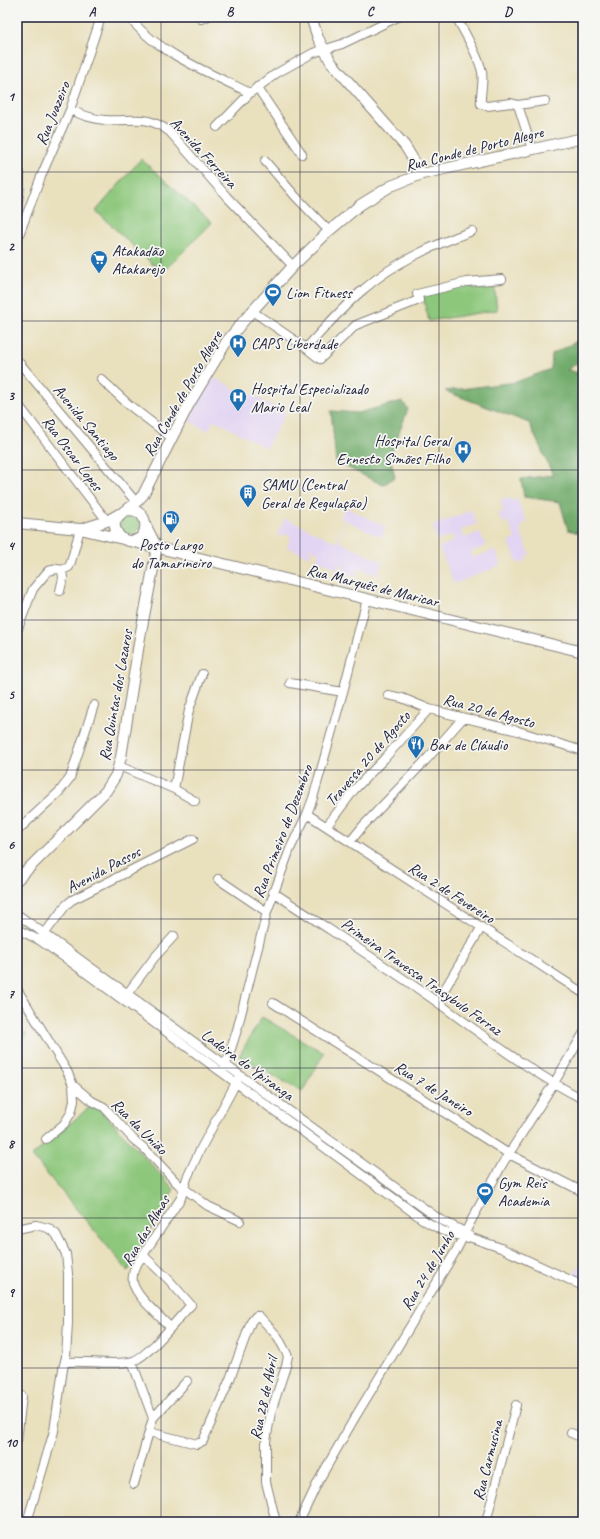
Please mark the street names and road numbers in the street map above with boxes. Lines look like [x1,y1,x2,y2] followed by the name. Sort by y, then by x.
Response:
[31,77,75,148] street label: Rua Juazeiro
[165,113,242,193] street label: Avenida Ferreira
[403,122,547,176] street label: Rua Conde de Porto Alegre
[139,326,228,460] street label: Rua Conde de Porto Alegre
[49,380,125,466] street label: Avenida Santiago
[37,412,108,496] street label: Rua Oscar Lopes
[305,560,442,612] street label: Rua Marquês de Maricar
[95,627,138,762] street label: Rua Quintas dos Lazaros
[441,689,538,733] street label: Rua 20 de Agosto
[321,706,416,810] street label: Travessa 20 de Agosto
[248,761,318,901] street label: Rua Primeiro de Dezembro
[63,841,145,898] street label: Avenida Passos
[405,858,499,929] street label: Rua 2 de Fevereiro
[337,914,506,1040] street label: Primeira Travessa Trasybulo Ferraz
[197,1025,299,1106] street label: Ladeira do Ypiranga
[390,1057,478,1122] street label: Rua 7 de Janeiro
[107,1094,173,1160] street label: Rua da União
[117,1190,175,1269] street label: Rua das Almas
[396,1226,460,1314] street label: Rua 24 de Junho
[245,1352,283,1442] street label: Rua 28 de Abril
[468,1417,508,1503] street label: Rua Carmusina

